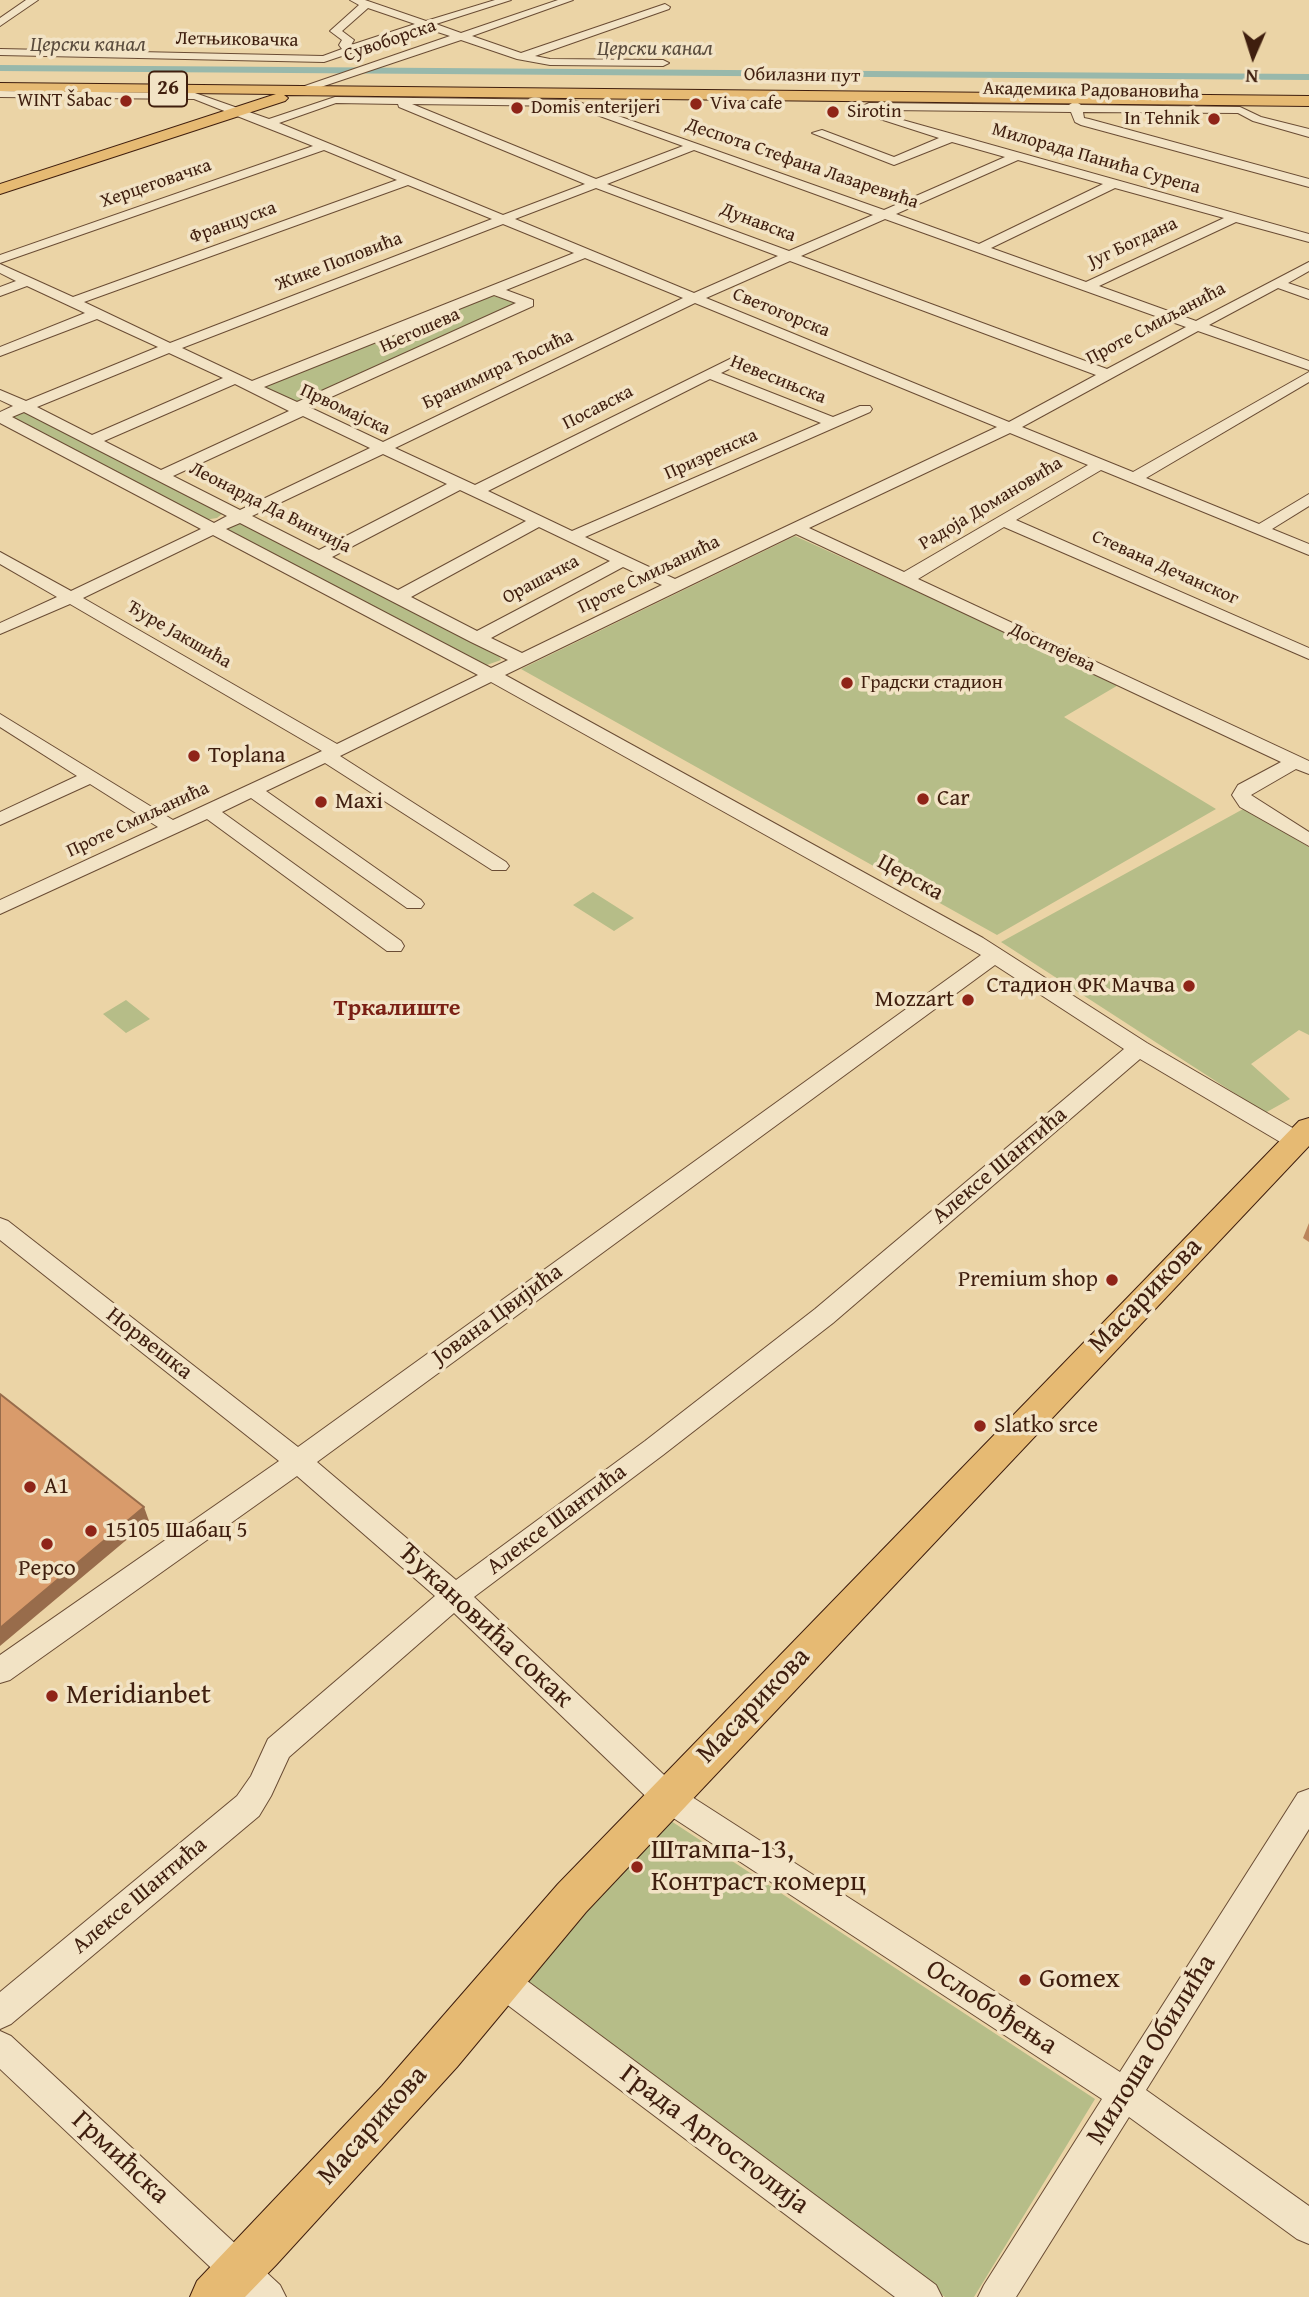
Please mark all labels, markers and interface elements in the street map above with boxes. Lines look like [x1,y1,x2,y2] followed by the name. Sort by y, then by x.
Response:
[341,15,439,67] street label: Сувоборска
[1218,21,1288,91] north arrow
[175,28,299,52] street label: Летњиковачка
[30,33,146,59] water label: Церски канал
[597,37,713,63] water label: Церски канал
[1245,63,1259,91] text: N
[744,64,860,88] street label: Обилазни пут
[149,72,187,106] road number: 26
[983,78,1199,104] street label: Академика Радовановића
[17,90,112,112] place label: WINT Šabac
[118,93,134,109] marker: WINT Šabac
[710,93,782,115] place label: Viva cafe
[688,96,704,112] marker: Viva cafe
[531,97,660,119] place label: Domis enterijeri
[509,100,525,116] marker: Domis enterijeri
[847,101,902,123] place label: Sirotin
[825,104,841,120] marker: Sirotin
[1124,108,1200,130] place label: In Tehnik
[1206,111,1222,127] marker: In Tehnik
[683,113,921,215] street label: Деспота Стефана Лазаревића
[989,118,1203,200] street label: Милорада Панића Сурепа
[98,154,214,214] street label: Херцеговачка
[187,197,279,249] street label: Француска
[717,198,799,248] street label: Дунавска
[1085,212,1181,274] street label: Југ Богдана
[272,227,406,297] street label: Жике Поповића
[1082,278,1230,370] street label: Проте Смиљанића
[729,283,833,343] street label: Светогорска
[376,303,464,359] street label: Његошева
[419,325,577,415] street label: Бранимира Ћосића
[727,350,829,410] street label: Невесињска
[296,379,394,441] street label: Првомајска
[559,381,637,435] street label: Посавска
[661,424,761,486] street label: Призренска
[915,452,1067,556] street label: Радоја Домановића
[185,457,355,559] street label: Леонарда Да Винчија
[1088,525,1242,611] street label: Стевана Дечанског
[574,531,724,619] street label: Проте Смиљанића
[499,550,583,610] street label: Орашачка
[123,596,235,674] street label: Ђуре Јакшића
[1005,618,1099,678] street label: Доситејева
[861,672,1003,694] place label: Градски стадион
[839,675,855,691] marker: Градски стадион
[208,742,285,770] place label: Toplana
[186,748,202,764] marker: Toplana
[63,777,213,863] street label: Проте Смиљанића
[937,785,970,813] place label: Car
[335,788,383,816] place label: Maxi
[915,791,931,807] marker: Car
[313,794,329,810] marker: Maxi
[872,849,948,907] street label: Церска
[986,972,1175,1000] place label: Стадион ФК Мачва
[1181,978,1197,994] marker: Стадион ФК Мачва
[875,986,954,1014] place label: Mozzart
[960,992,976,1008] marker: Mozzart
[333,995,461,1023] district label: Тркалиште
[927,1102,1073,1230] street label: Алексе Шантића
[1082,1231,1210,1361] street label: Масарикова
[428,1259,568,1371] street label: Јована Цвијића
[958,1266,1098,1294] place label: Premium shop
[1104,1272,1120,1288] marker: Premium shop
[100,1302,198,1386] street label: Норвешка
[994,1412,1098,1440] place label: Slatko srce
[972,1418,988,1434] marker: Slatko srce
[482,1459,632,1581] street label: Алексе Шантића
[44,1473,69,1501] place label: A1
[22,1479,38,1495] marker: A1
[105,1517,248,1545] place label: 15105 Шабац 5
[83,1523,99,1539] marker: 15105 Шабац 5
[39,1536,55,1552] marker: Pepco
[391,1536,579,1716] street label: Ђукановића сокак
[18,1555,76,1583] place label: Pepco
[690,1641,818,1771] street label: Масарикова
[66,1679,211,1713] place label: Meridianbet
[44,1688,60,1704] marker: Meridianbet
[67,1832,213,1960] street label: Алексе Шантића
[651,1834,866,1900] place label: Штампа-13, Контраст комерц
[629,1859,645,1875] marker: Штампа-13, Контраст комерц
[1080,1949,1224,2151] street label: Милоша Обилића
[919,1953,1063,2063] street label: Ослобођења
[1039,1963,1120,1997] place label: Gomex
[1017,1972,1033,1988] marker: Gomex
[613,2058,815,2222] street label: Града Аргостолија
[311,2059,435,2193] street label: Масарикова
[64,2104,176,2212] street label: Грмићска

